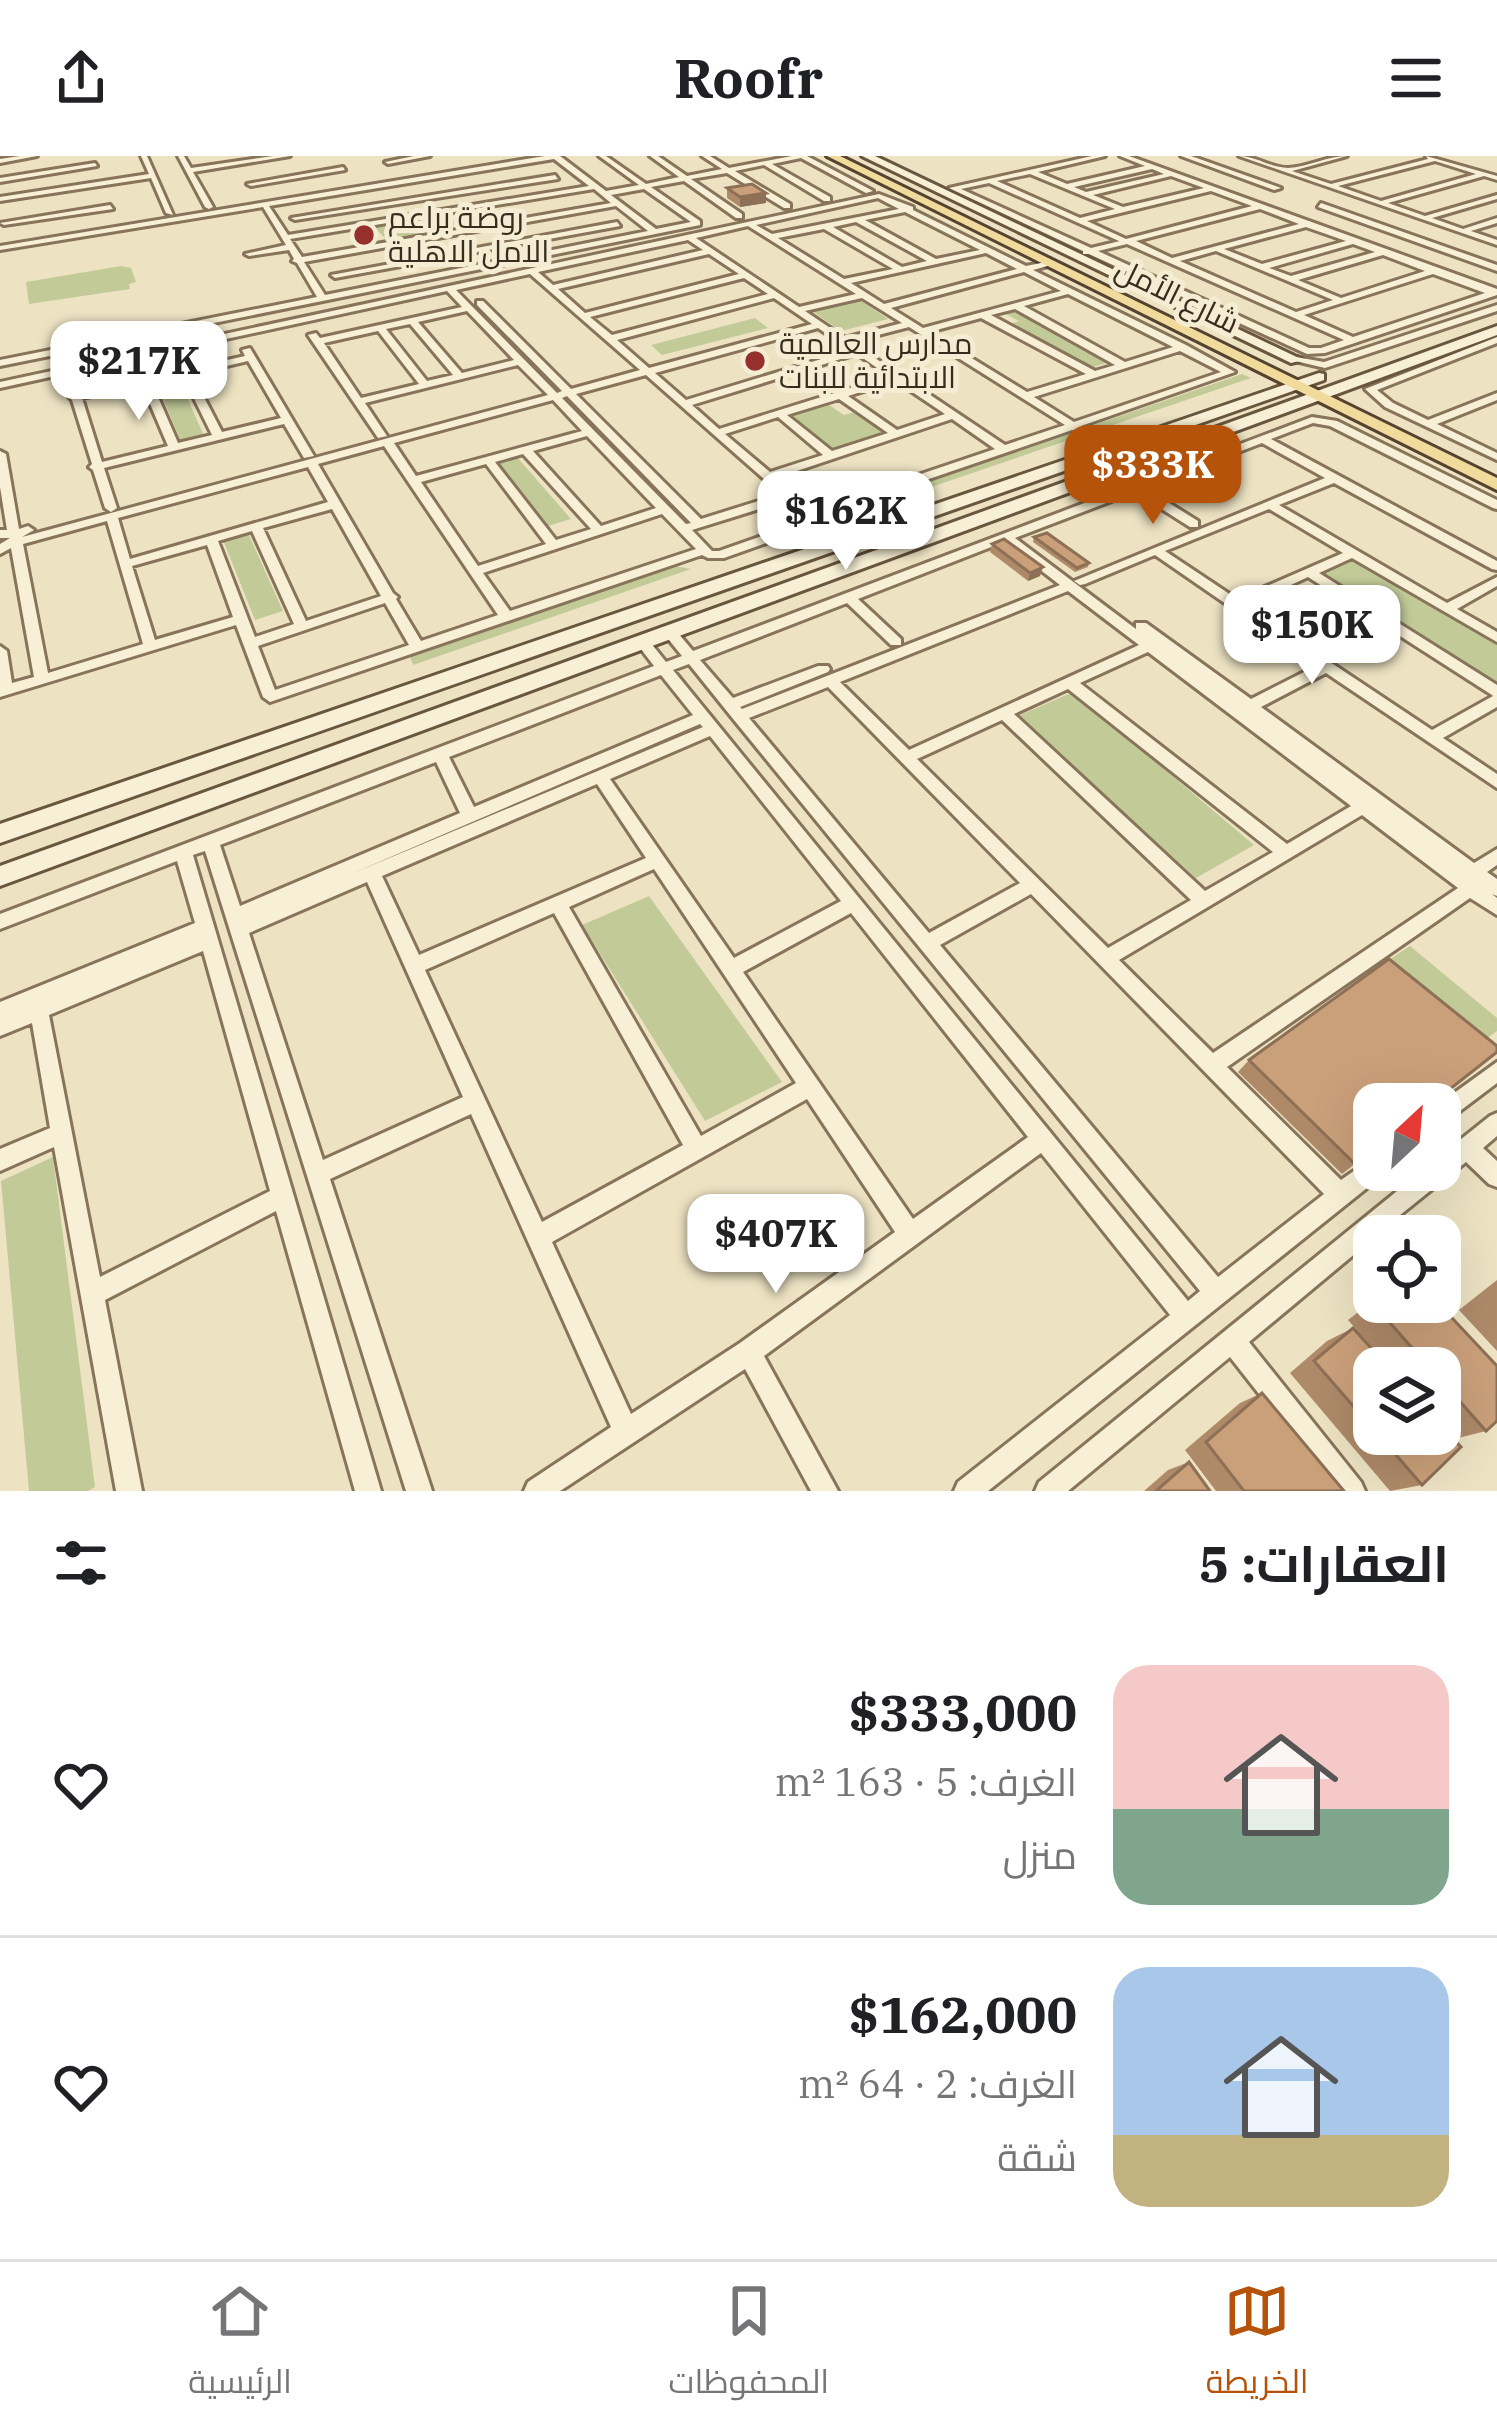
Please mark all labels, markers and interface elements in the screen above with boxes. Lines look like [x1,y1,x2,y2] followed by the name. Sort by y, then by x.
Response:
[674,43,823,113] text: Roofr
[48,45,114,111] icon: share
[1383,45,1449,111] icon: menu
[388,197,549,270] place label: روضة براعم الامل الاهلية
[351,222,377,248] marker: روضة براعم الامل الاهلية
[1109,248,1246,343] street label: شارع الأمل
[55,321,223,423] pin: $217K
[779,323,972,396] place label: مدارس العالمية الابتدائية للبنات
[77,334,201,385] text: $217K
[742,348,768,374] marker: مدارس العالمية الابتدائية للبنات
[1069,425,1237,527] pin: $333K
[1091,438,1215,489] text: $333K
[762,471,930,573] pin: $162K
[784,484,908,535] text: $162K
[1228,585,1396,687] pin: $150K
[1250,598,1374,649] text: $150K
[1353,1083,1461,1191] north arrow
[1353,1083,1461,1455] map controls
[692,1194,860,1296] pin: $407K
[714,1207,838,1258] text: $407K
[1353,1215,1461,1323] button: locate
[1353,1347,1461,1455] button: layers
[48,1530,114,1596] icon: filters
[1199,1530,1449,1596] text: العقارات: 5
[849,1679,1077,1745] text: $333,000
[1209,1713,1353,1857] icon: home
[48,1752,114,1818] icon: heart
[775,1756,1077,1807] text: الغرف: 5 · 163 m²
[1003,1829,1077,1880] text: منزل
[849,1981,1077,2047] text: $162,000
[1209,2015,1353,2159] icon: home
[48,2054,114,2120] icon: heart
[798,2058,1077,2109] text: الغرف: 2 · 64 m²
[997,2131,1077,2182] text: شقة
[188,2278,292,2412] tab: الرئيسية
[668,2278,829,2412] tab: المحفوظات
[1206,2278,1309,2412] tab: الخريطة

